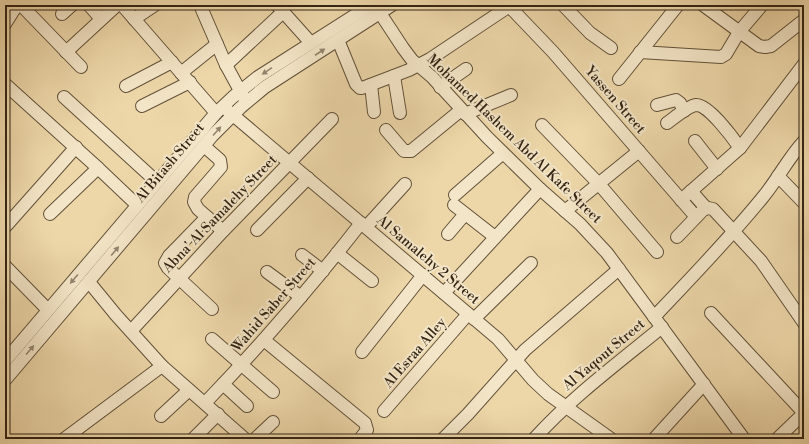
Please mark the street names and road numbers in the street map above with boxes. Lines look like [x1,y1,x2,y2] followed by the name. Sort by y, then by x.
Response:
[423,50,605,228] street label: Mohamed Hashem Abd Al Kafe Street
[580,62,649,138] street label: Yassen Street
[131,119,209,207] street label: Al Bitash Street
[158,151,281,277] street label: Abna' Al Samalehy Street
[372,211,483,308] street label: Al Samalehy 2 Street
[227,254,320,357] street label: Wahid Saber Street
[379,314,451,393] street label: Al Esraa Alley
[558,315,649,395] street label: Al Yaqout Street

